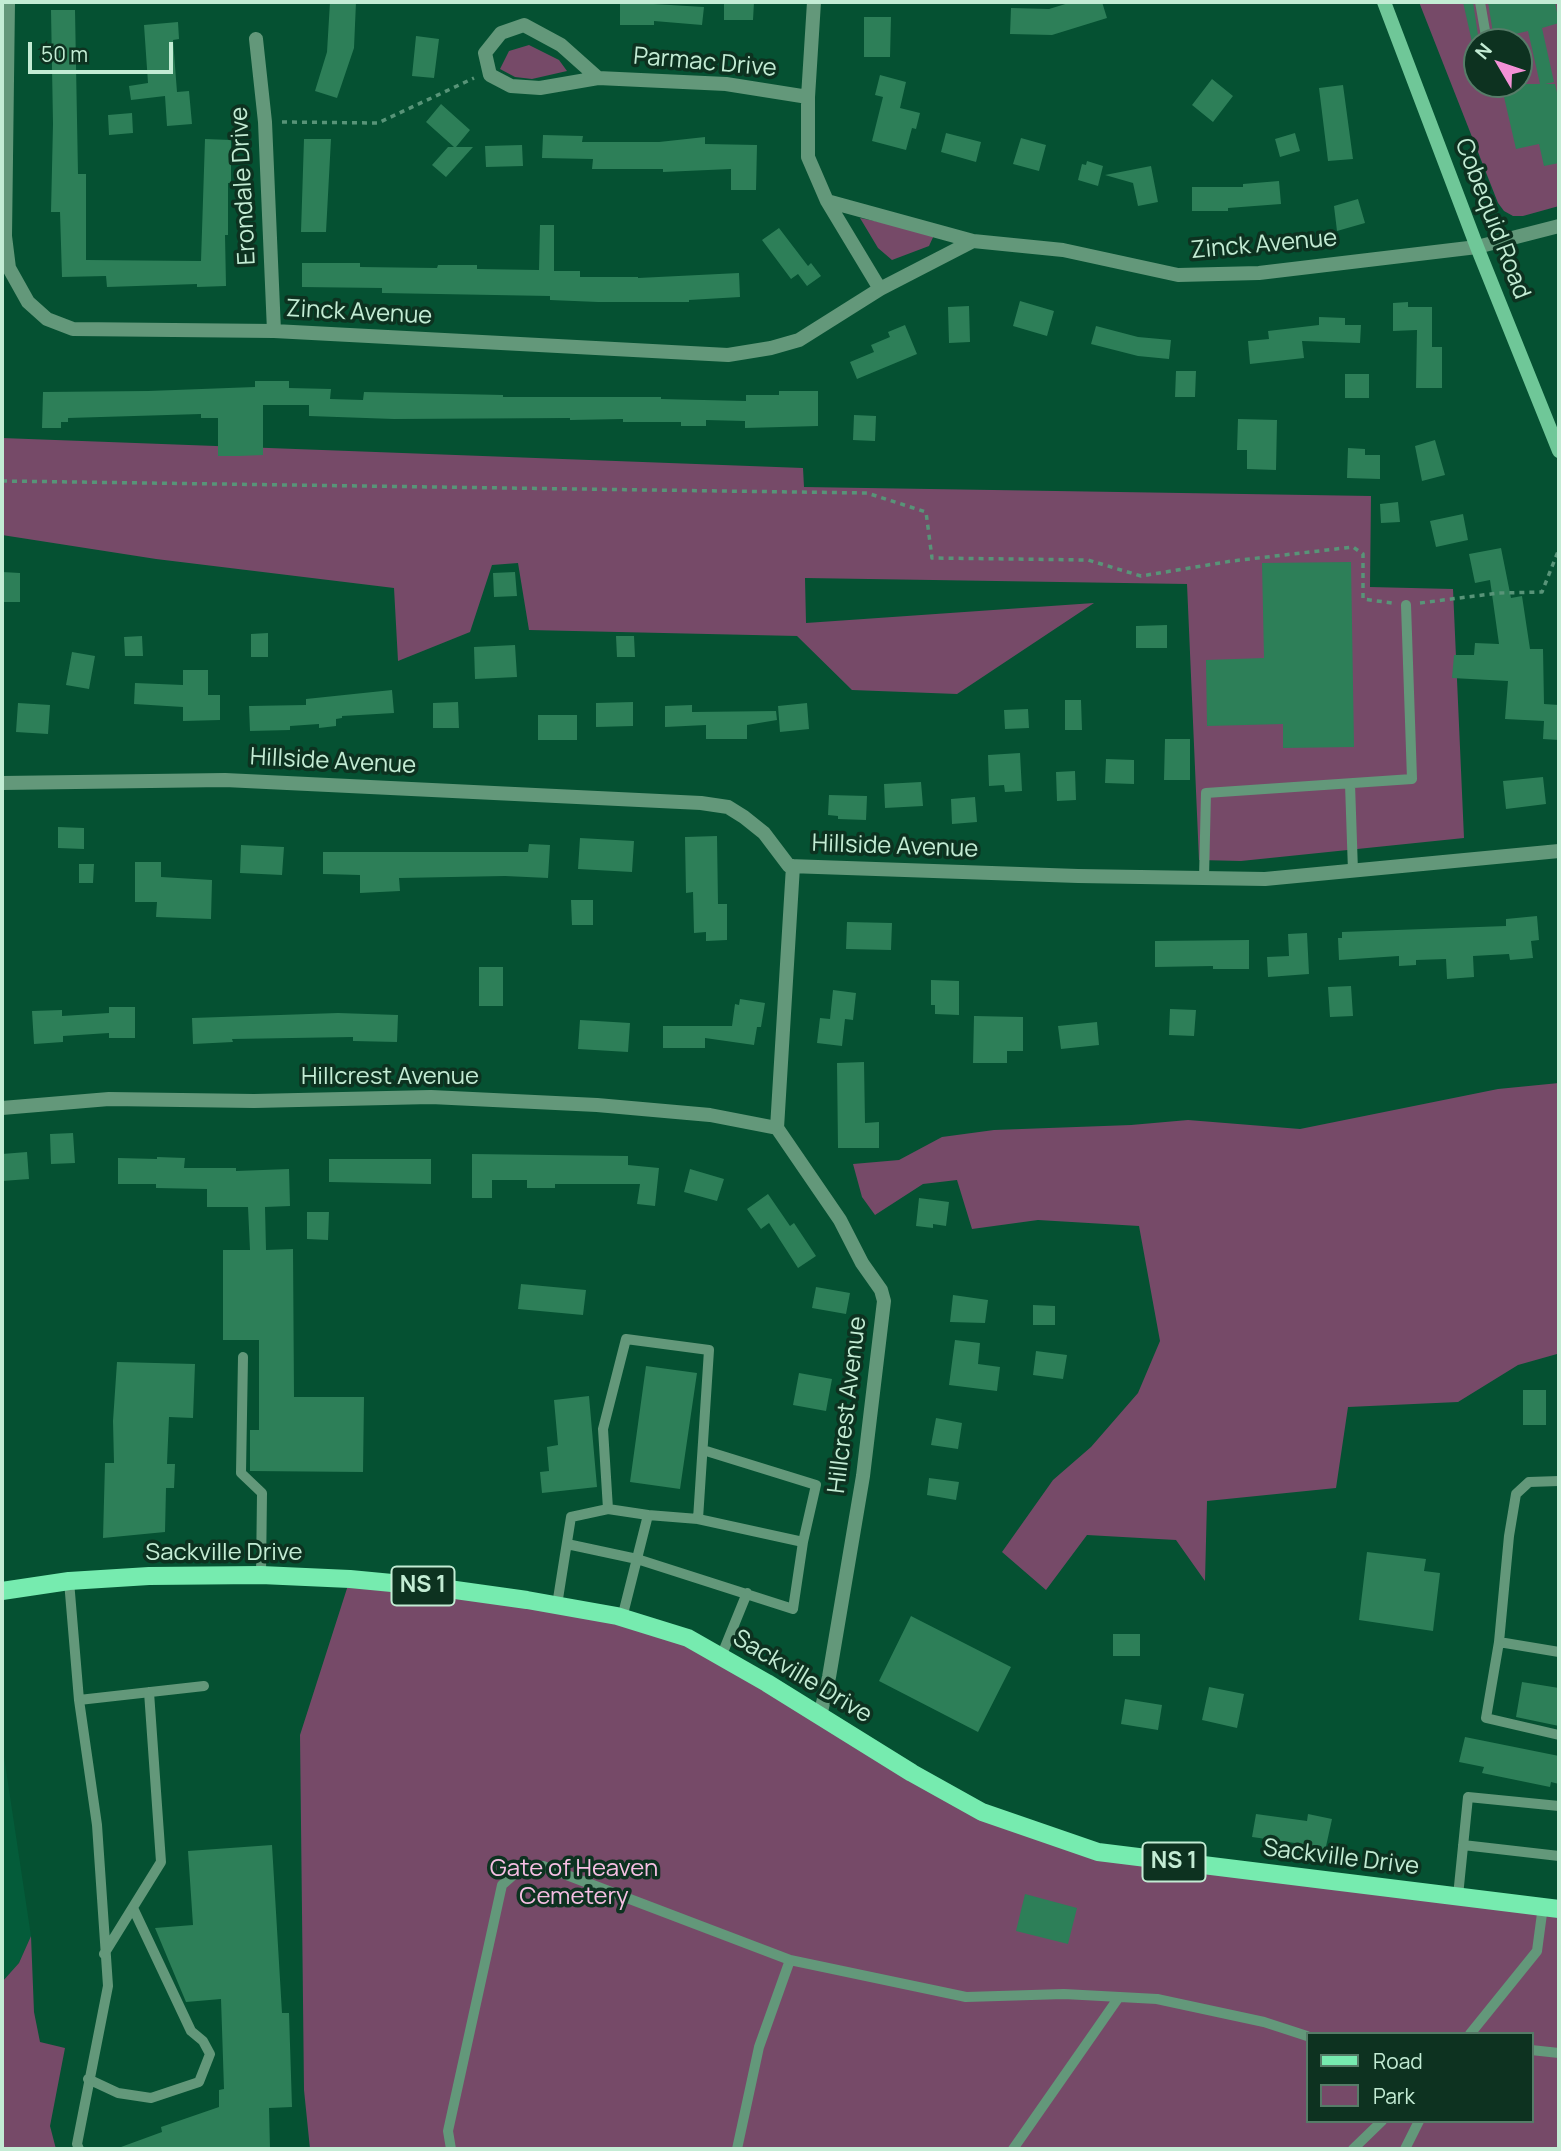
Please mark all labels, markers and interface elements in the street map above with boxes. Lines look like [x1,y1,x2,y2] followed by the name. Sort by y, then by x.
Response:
[32,28,177,72] scale bar
[1463,28,1533,98] north arrow
[1469,38,1498,65] text: N
[41,40,88,68] text: 50 m
[632,42,778,84] street label: Parmac Drive
[225,106,263,266] street label: Erondale Drive
[1448,135,1536,303] street label: Cobequid Road
[1190,224,1338,266] street label: Zinck Avenue
[285,295,433,331] street label: Zinck Avenue
[249,743,417,781] street label: Hillside Avenue
[811,830,979,864] street label: Hillside Avenue
[301,1063,479,1091] street label: Hillcrest Avenue
[823,1315,873,1495] street label: Hillcrest Avenue
[145,1539,303,1567] street label: Sackville Drive
[392,1567,454,1606] road number: NS 1
[727,1624,877,1730] street label: Sackville Drive
[1261,1834,1421,1882] street label: Sackville Drive
[1142,1842,1206,1882] road number: NS 1
[490,1855,658,1911] park label: Gate of Heaven Cemetery
[1306,2032,1533,2123] legend
[1373,2047,1423,2075] text: Road
[1373,2082,1415,2110] text: Park

